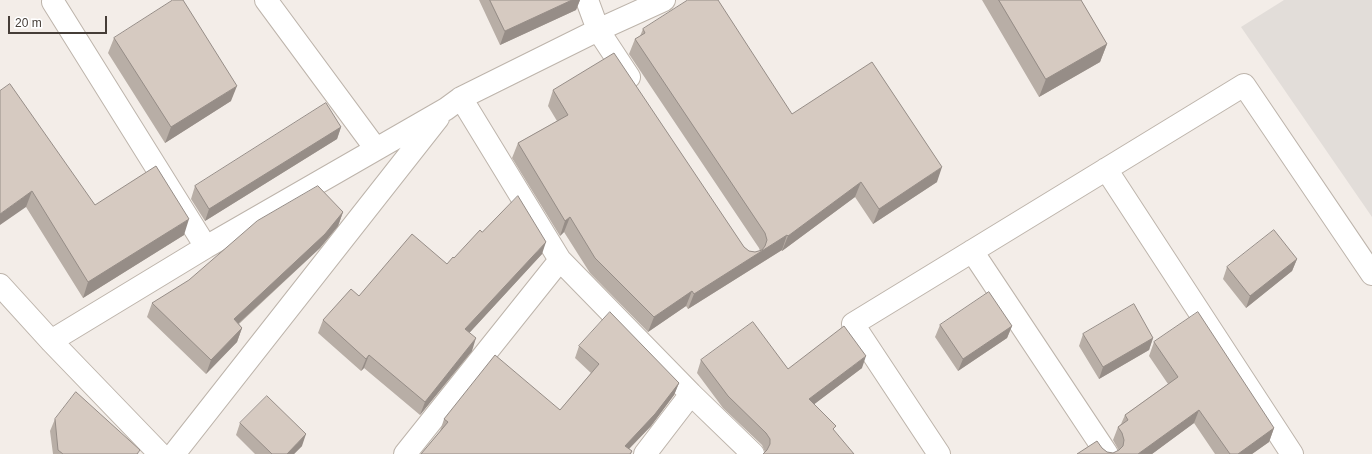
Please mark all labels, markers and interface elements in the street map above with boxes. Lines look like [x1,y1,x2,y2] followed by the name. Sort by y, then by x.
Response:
[10,8,109,34] scale bar
[15,16,42,30] text: 20 m

